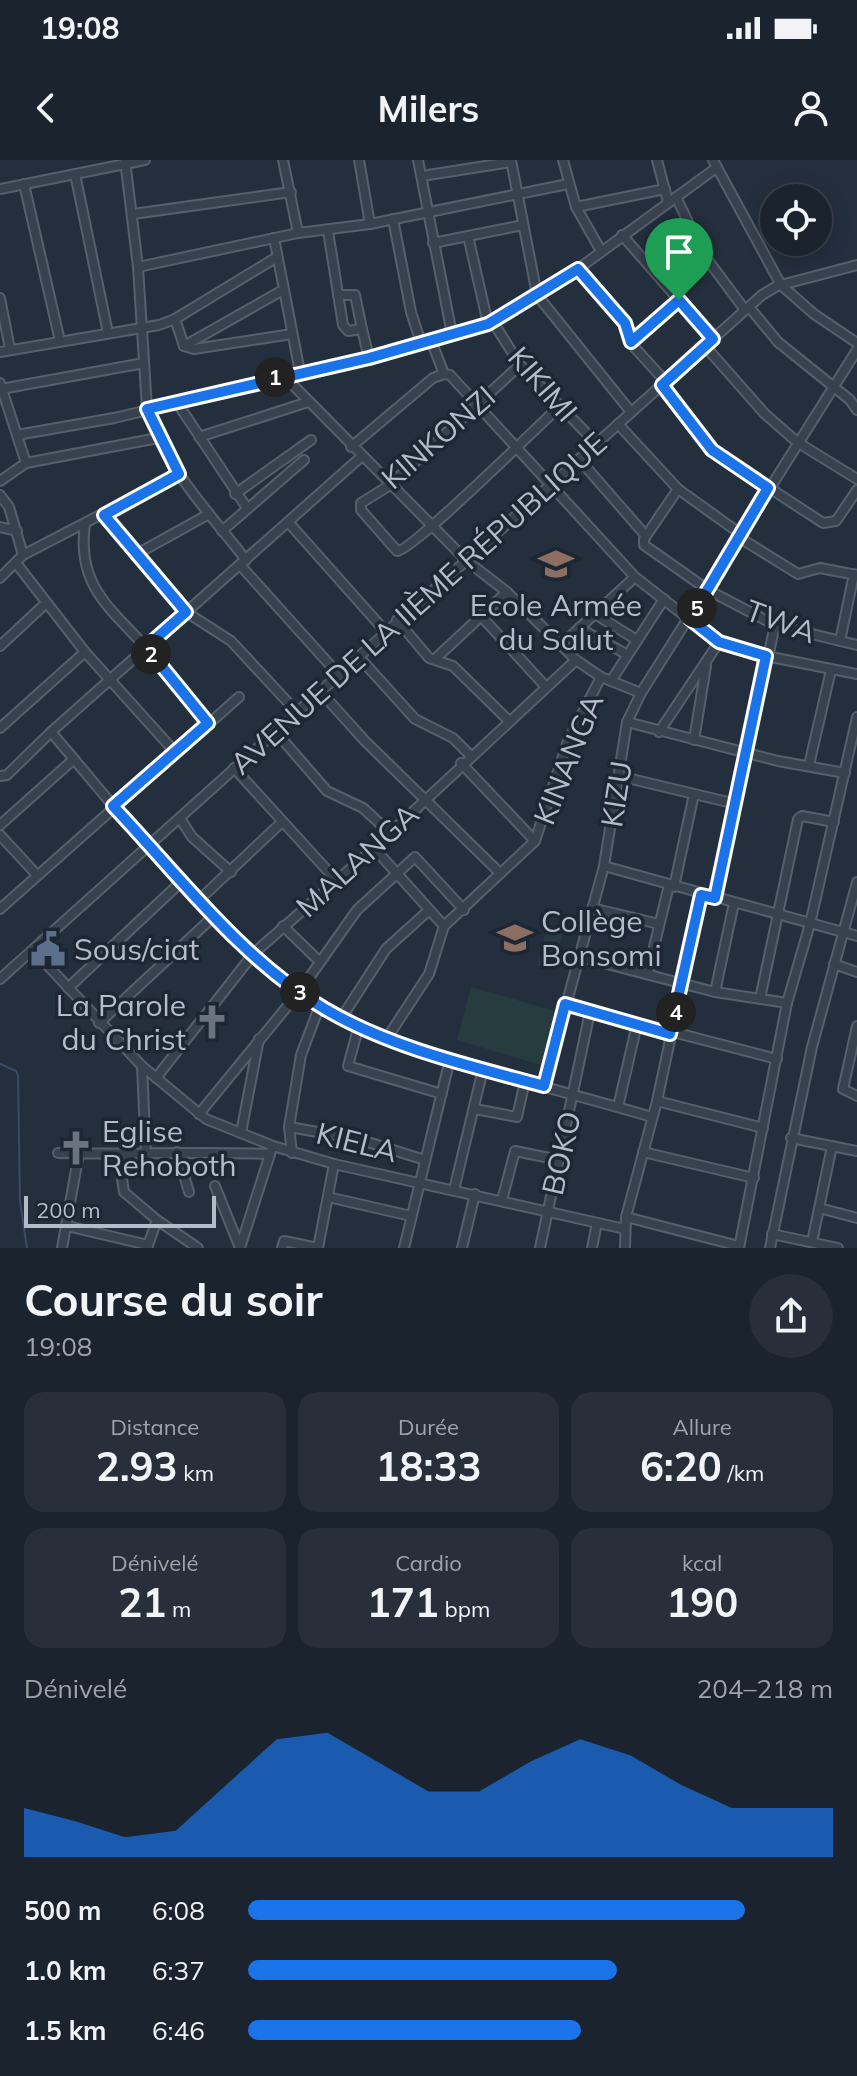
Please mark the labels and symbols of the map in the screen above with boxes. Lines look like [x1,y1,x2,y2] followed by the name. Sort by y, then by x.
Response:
[645,218,713,300] pin
[500,339,586,429] street label: KIKIMI
[255,357,295,397] pin: 1
[373,377,503,497] street label: KINKONZI
[222,424,614,782] street label: AVENUE DE LA IIÈME RÉPUBLIQUE
[537,545,575,583] school or university icon: Ecole Armée du Salut
[470,586,642,658] place label: Ecole Armée du Salut
[677,588,717,628] pin: 5
[741,591,821,651] street label: TWA
[131,634,171,674] pin: 2
[525,688,611,830] street label: KINANGA
[592,758,640,830] street label: KIZU
[288,795,426,925] street label: MALANGA
[541,902,662,974] place label: Collège Bonsomi
[496,919,534,957] school or university icon: Collège Bonsomi
[29,930,67,968] public building icon: Sous/ciat
[74,930,199,968] place label: Sous/ciat
[280,972,320,1012] pin: 3
[56,986,186,1058] place label: La Parole du Christ
[656,992,696,1032] pin: 4
[193,1003,231,1041] church icon: La Parole du Christ
[533,1107,589,1199] street label: BOKO
[102,1112,237,1184] place label: Eglise Rehoboth
[313,1114,401,1170] street label: KIELA
[57,1129,95,1167] church icon: Eglise Rehoboth
[24,1192,216,1228] scale bar

